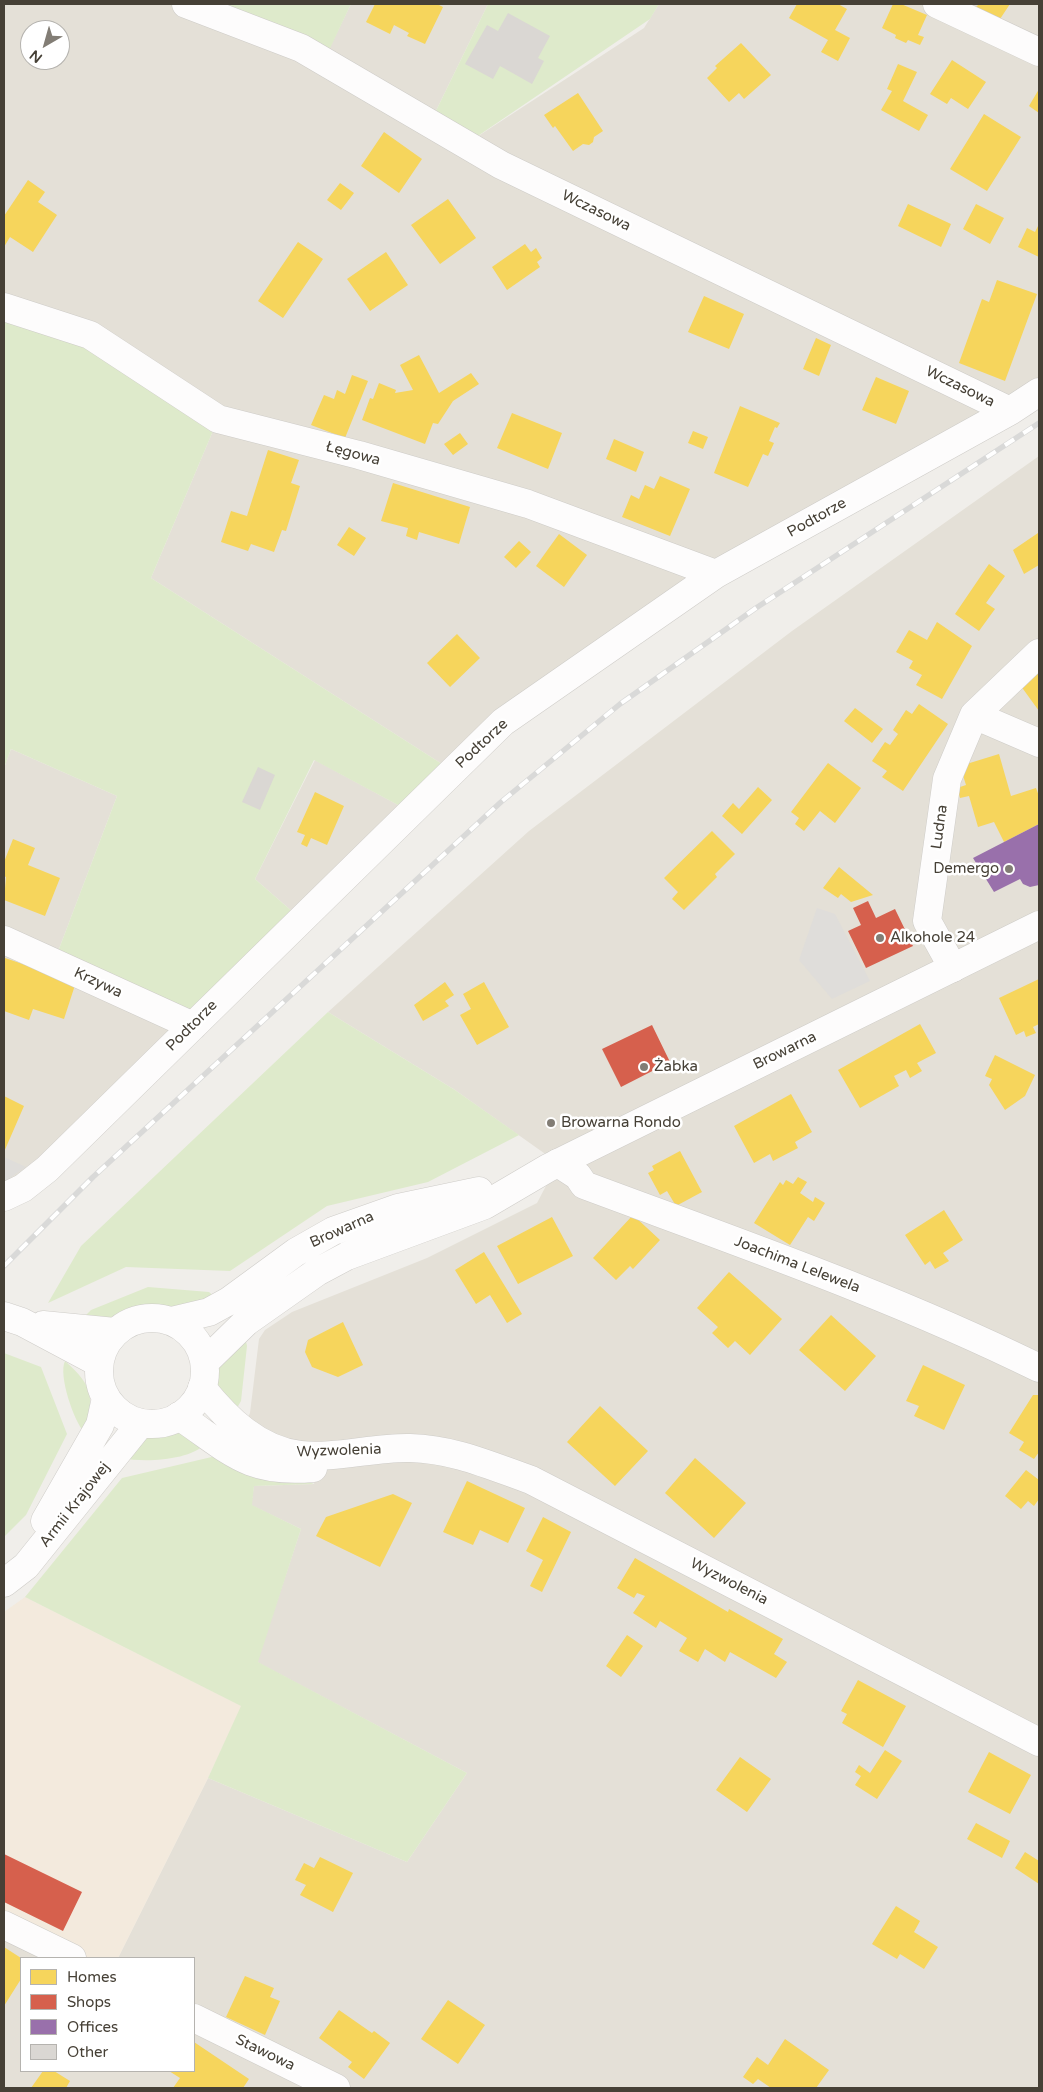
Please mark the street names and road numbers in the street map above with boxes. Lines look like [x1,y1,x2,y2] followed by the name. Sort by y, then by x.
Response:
[558,187,634,235] street label: Wczasowa
[922,363,998,411] street label: Wczasowa
[324,438,382,470] street label: Łęgowa
[784,494,850,542] street label: Podtorze
[452,715,512,773] street label: Podtorze
[928,804,952,850] street label: Ludna
[71,964,125,1002] street label: Krzywa
[163,997,221,1055] street label: Podtorze
[750,1028,820,1074] street label: Browarna
[307,1208,377,1252] street label: Browarna
[732,1233,862,1297] street label: Joachima Lelewela
[296,1441,382,1461] street label: Wyzwolenia
[36,1459,114,1551] street label: Armii Krajowej
[687,1555,771,1609] street label: Wyzwolenia
[232,2031,298,2075] street label: Stawowa

